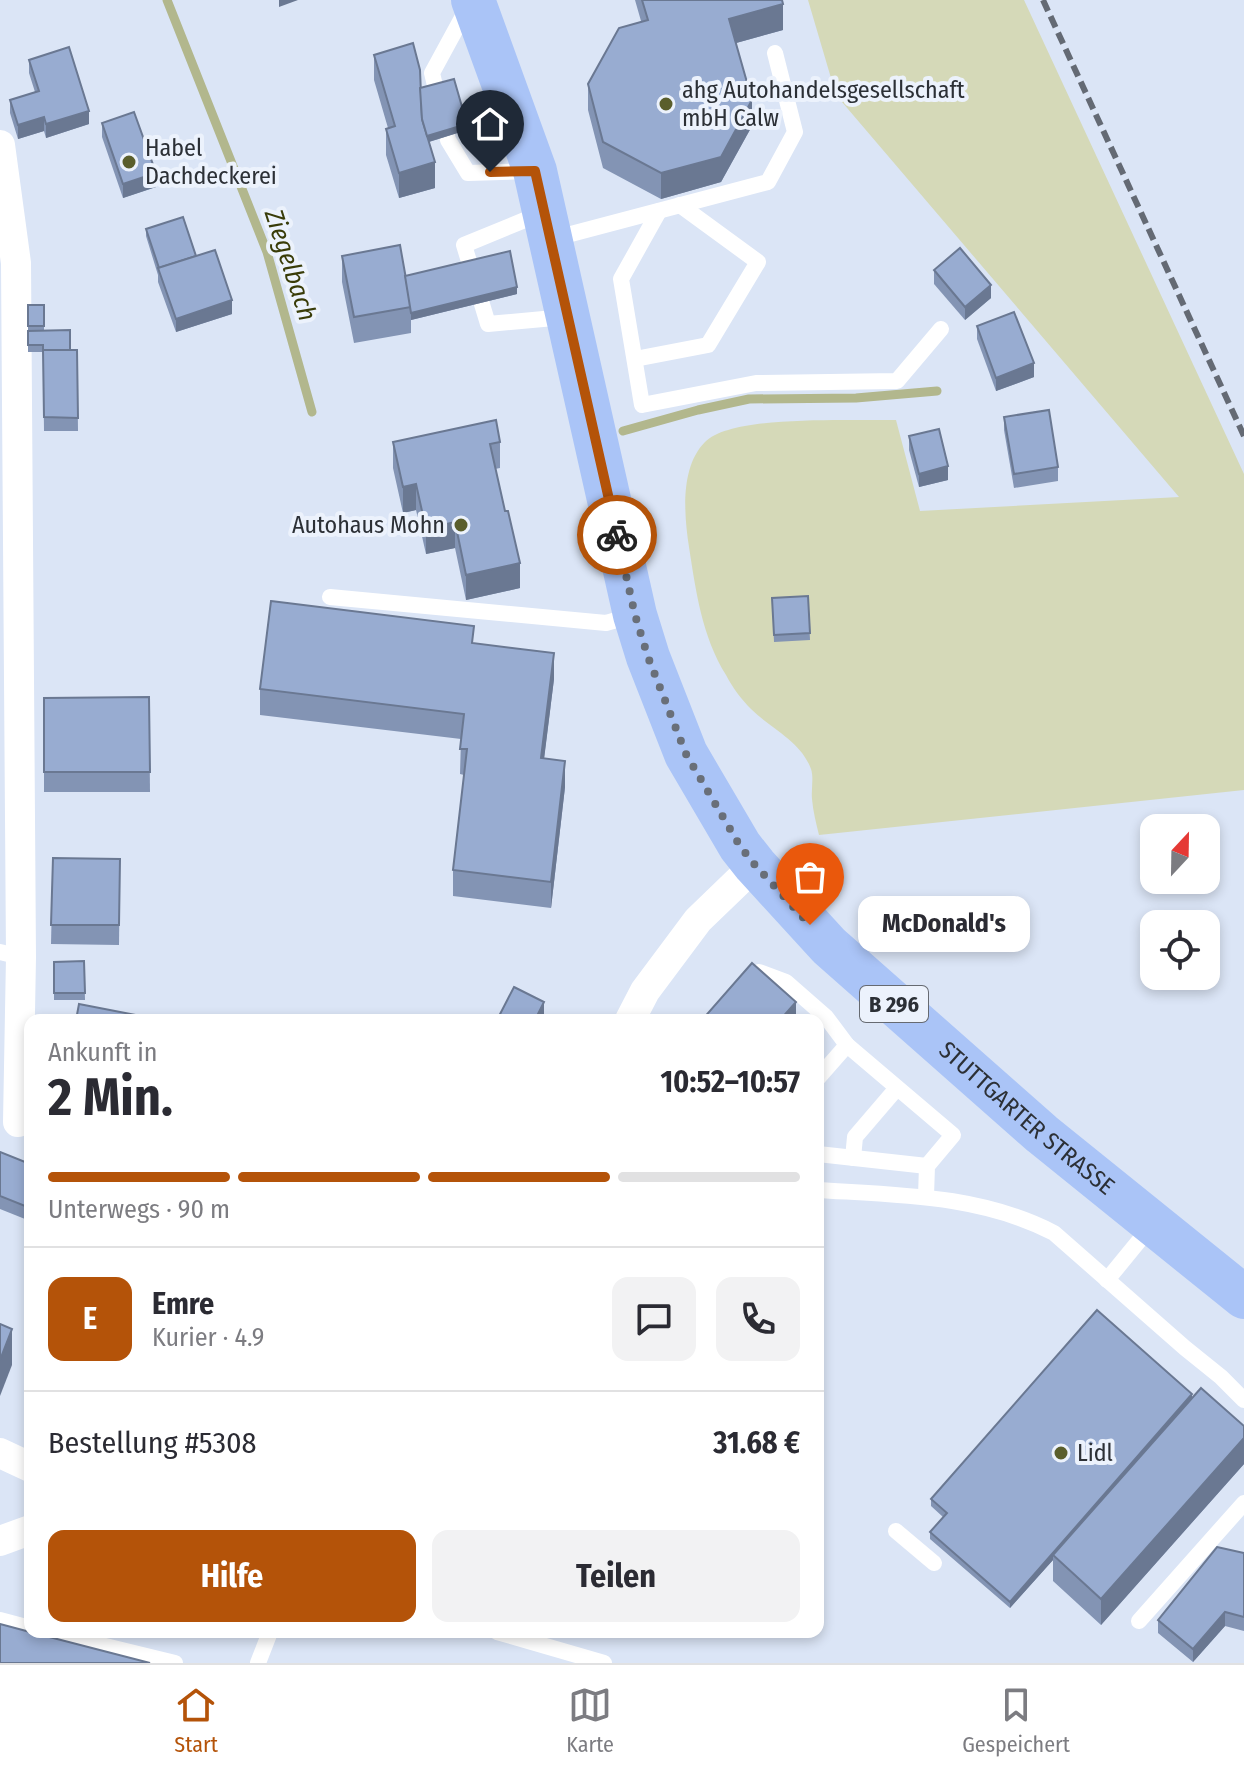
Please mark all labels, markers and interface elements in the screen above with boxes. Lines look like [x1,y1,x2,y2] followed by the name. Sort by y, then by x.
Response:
[682,76,965,132] place label: ahg Autohandelsgesellschaft mbH Calw
[456,90,524,172] pin
[657,95,675,113] marker: ahg Autohandelsgesellschaft mbH Calw
[468,102,512,146] icon: home
[145,134,277,190] place label: Habel Dachdeckerei
[120,153,138,171] marker: Habel Dachdeckerei
[258,205,323,325] water label: Ziegelbach
[577,495,657,575] courier
[292,511,445,539] place label: Autohaus Mohn
[595,513,639,557] icon: bike
[452,516,470,534] marker: Autohaus Mohn
[1140,814,1220,894] north arrow
[1140,814,1220,990] map controls
[776,843,844,925] pin
[788,855,832,899] icon: bag
[858,897,1030,953] callout: McDonald's
[882,908,1006,939] text: McDonald's
[1140,910,1220,990] button: locate
[860,986,928,1022] road number: B 296
[933,1036,1120,1201] street label: STUTTGARTER STRASSE
[48,1037,157,1068] text: Ankunft in
[660,1064,800,1100] text: 10:52–10:57
[48,1066,173,1129] text: 2 Min.
[48,1194,230,1225] text: Unterwegs · 90 m
[612,1277,696,1361] button: chat
[716,1277,800,1361] button: phone
[152,1286,214,1322] text: Emre
[83,1301,97,1337] text: E
[152,1322,264,1353] text: Kurier · 4.9
[48,1425,257,1461] text: Bestellung #5308
[713,1425,800,1461] text: 31.68 €
[1077,1439,1113,1467] place label: Lidl
[1052,1444,1070,1462] marker: Lidl
[48,1530,416,1622] button: Hilfe
[432,1530,800,1622] button: Teilen
[174,1683,218,1758] tab: Start
[566,1683,614,1758] tab: Karte
[962,1683,1070,1758] tab: Gespeichert

